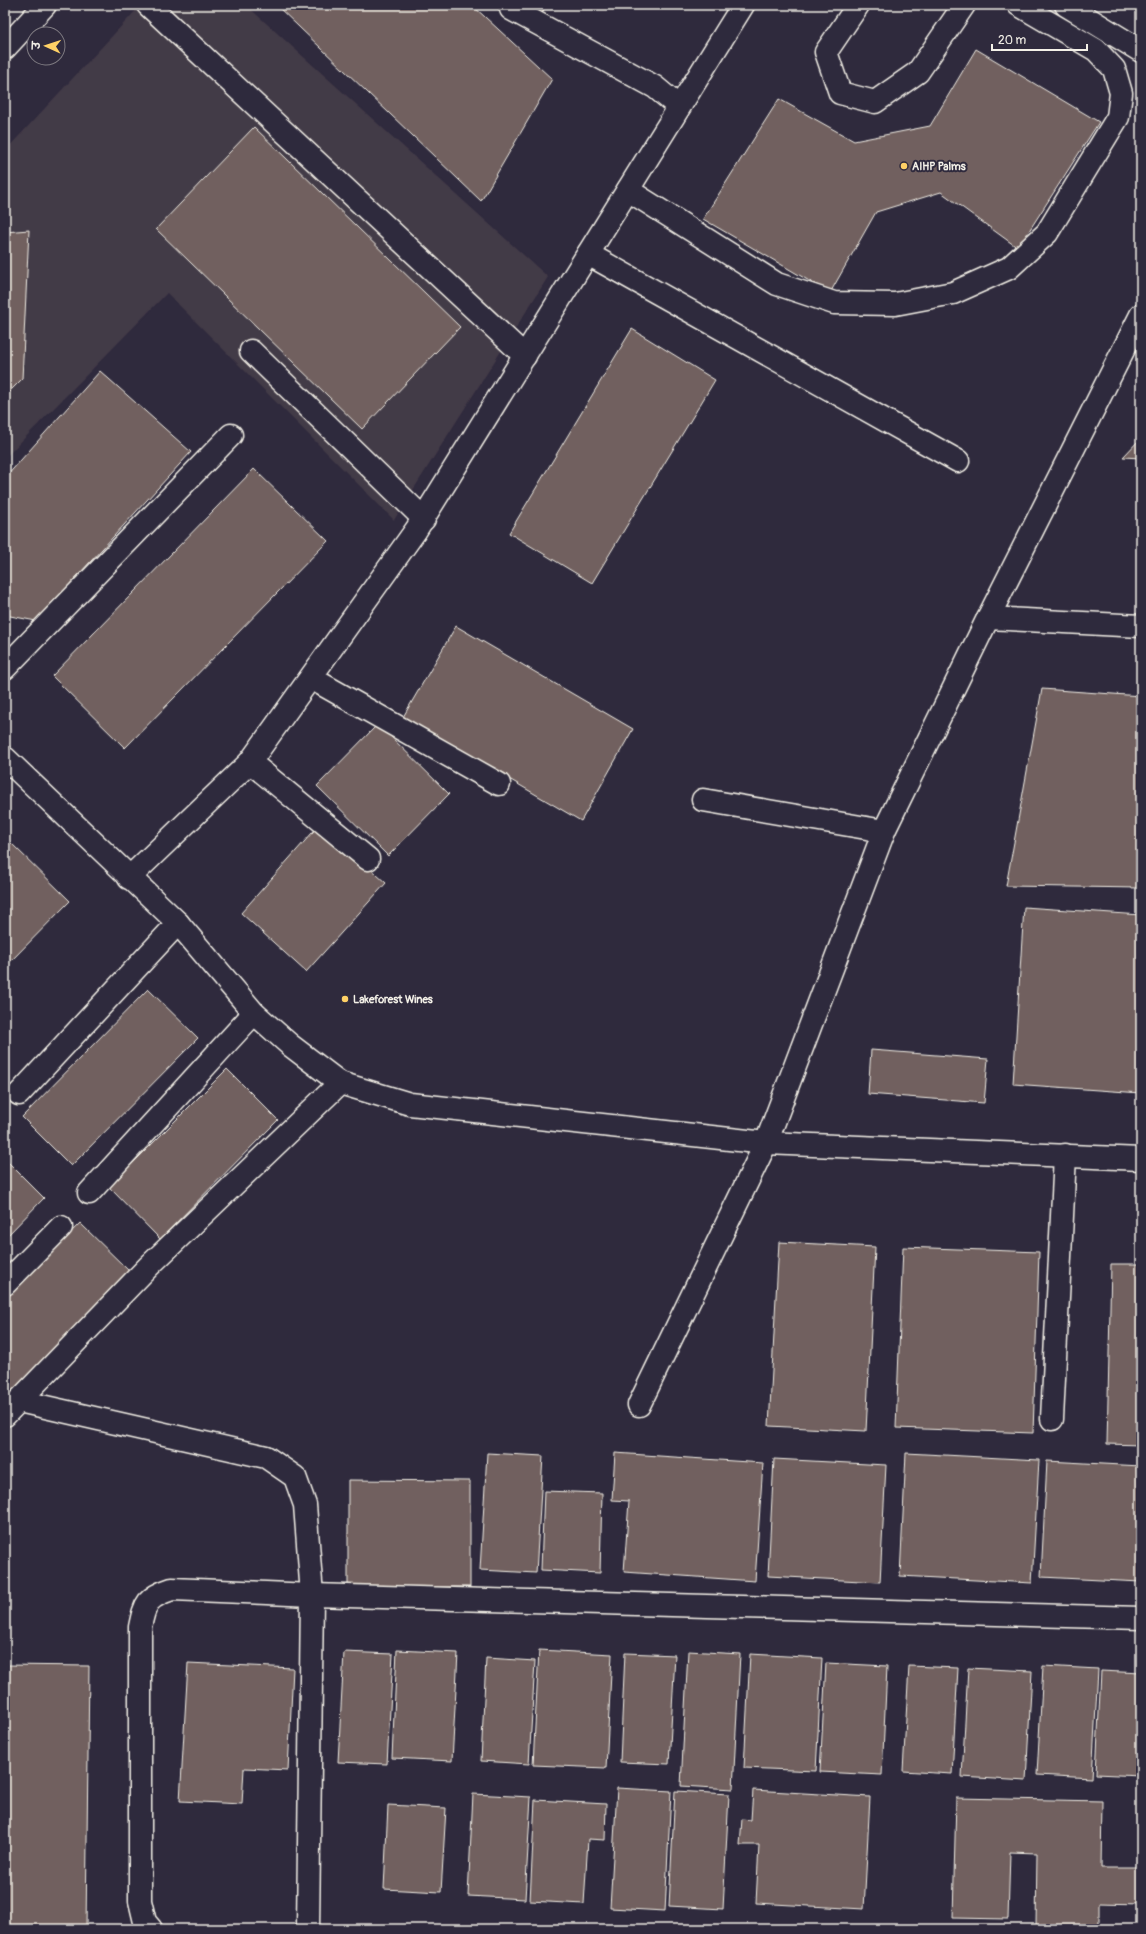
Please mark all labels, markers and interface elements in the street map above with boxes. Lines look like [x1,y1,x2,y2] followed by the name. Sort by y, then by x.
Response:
[26,26,66,66] north arrow
[992,26,1087,52] scale bar
[998,33,1027,48] text: 20 m
[30,40,43,51] text: उ
[912,160,966,173] place label: AIHP Palms
[899,161,909,171] marker: AIHP Palms
[353,993,433,1006] place label: Lakeforest Wines
[340,994,350,1004] marker: Lakeforest Wines

